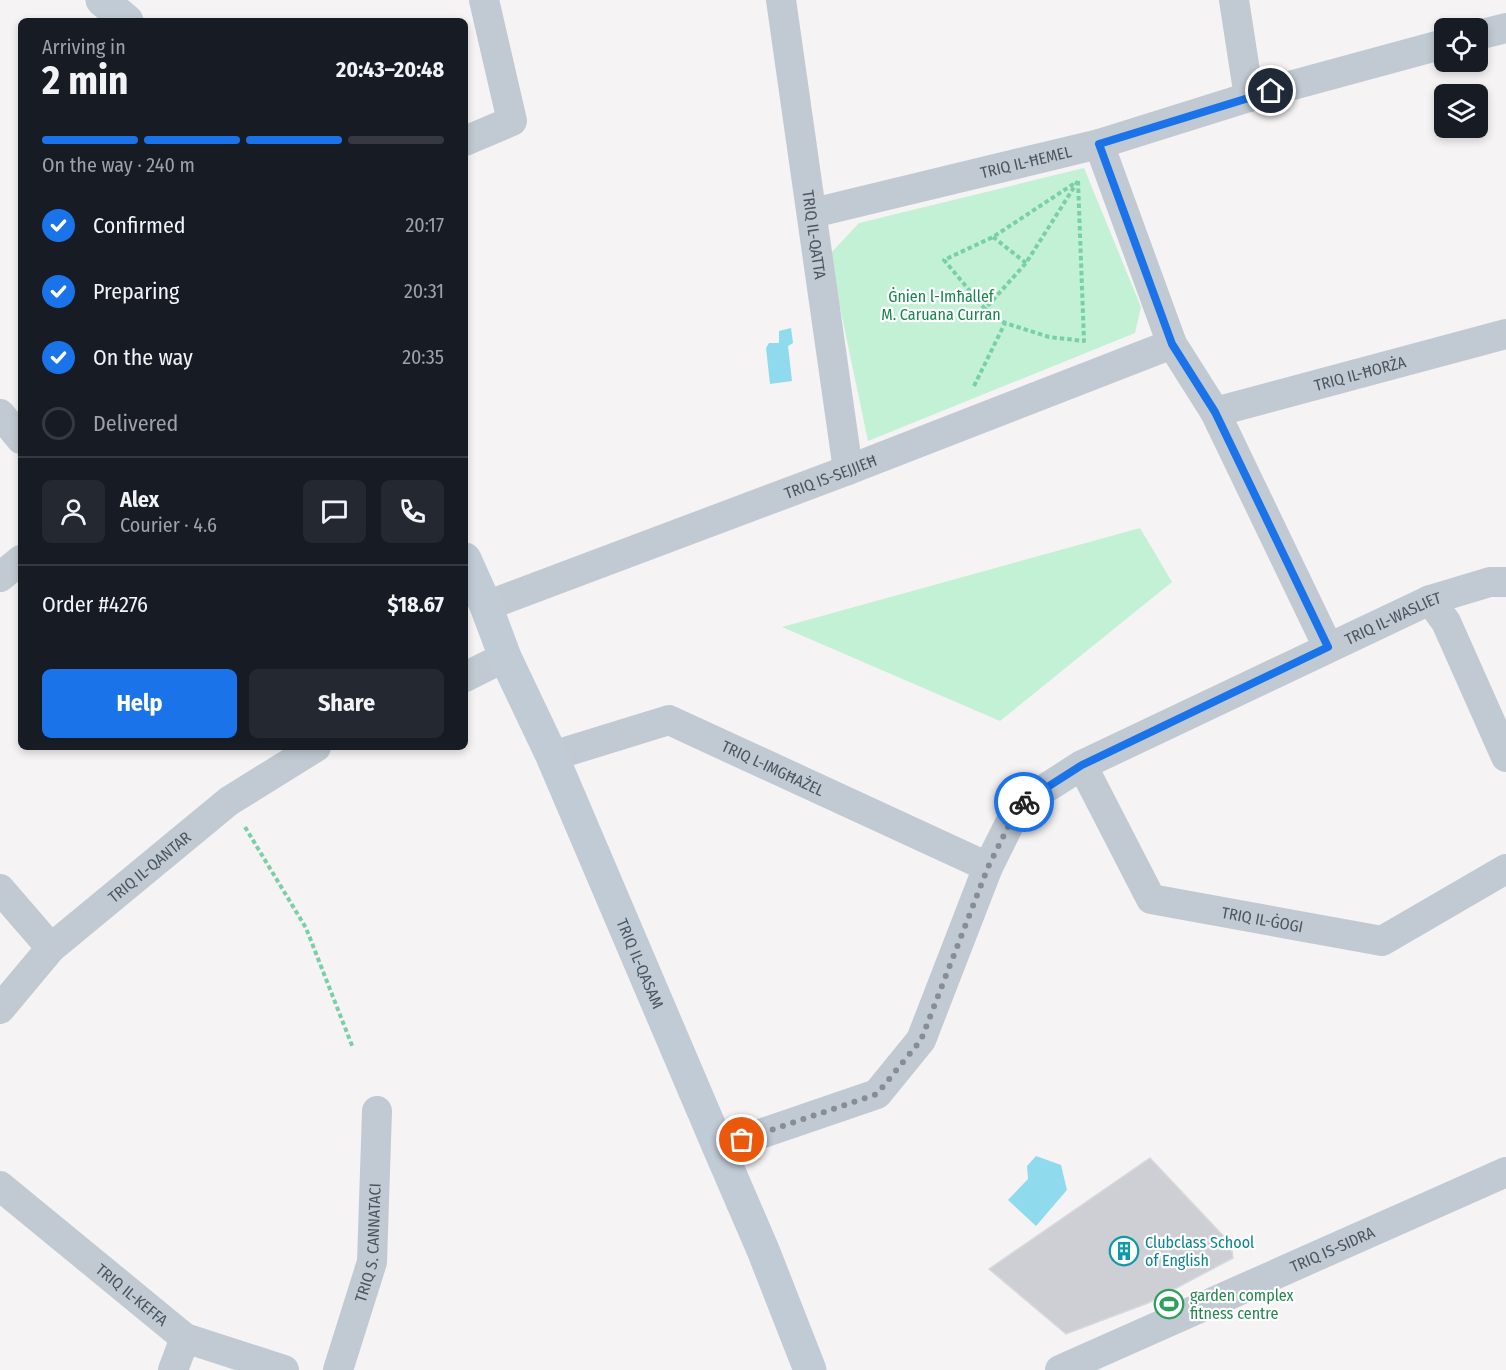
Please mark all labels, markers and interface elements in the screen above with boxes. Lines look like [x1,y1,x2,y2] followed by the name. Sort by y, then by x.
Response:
[1434,18,1488,138] map controls
[1434,18,1488,72] button: locate
[42,35,126,59] text: Arriving in
[336,56,444,83] text: 20:43–20:48
[42,58,128,104] text: 2 min
[1245,65,1296,116] pin
[1254,74,1287,107] icon: home
[1434,84,1488,138] button: layers
[978,141,1073,182] street label: TRIQ IL-ĦEMEL
[42,153,195,177] text: On the way · 240 m
[799,189,830,281] street label: TRIQ IL-QATTA
[42,209,75,242] icon: check
[93,212,186,239] text: Confirmed
[405,213,444,237] text: 20:17
[42,275,75,308] icon: check
[93,278,179,305] text: Preparing
[404,279,444,303] text: 20:31
[881,287,1001,324] park label: Ġnien l-Imħallef M. Caruana Curran
[42,341,75,374] icon: check
[93,344,193,371] text: On the way
[402,345,444,369] text: 20:35
[1312,352,1408,395] street label: TRIQ IL-ĦORŻA
[93,410,178,437] text: Delivered
[782,450,880,503] street label: TRIQ IS-SEJJIEĦ
[42,480,105,543] button: person
[303,480,366,543] button: chat
[381,480,444,543] button: phone
[120,486,159,513] text: Alex
[120,513,217,537] text: Courier · 4.6
[1342,588,1444,649] street label: TRIQ IL-WASLIET
[42,591,148,618] text: Order #4276
[388,591,444,618] text: $18.67
[42,669,237,738] button: Help
[249,669,444,738] button: Share
[719,736,827,800] street label: TRIQ L-IMGĦAŻEL
[994,772,1054,832] courier
[1008,786,1041,819] icon: bike
[104,827,195,906] street label: TRIQ IL-QANTAR
[1220,903,1305,936] street label: TRIQ IL-ĠOGI
[613,916,668,1011] street label: TRIQ IL-QASAM
[716,1114,767,1165] pin
[725,1123,758,1156] icon: bag
[351,1183,384,1304] street label: TRIQ S. CANNATACI
[1287,1222,1378,1276] street label: TRIQ IS-SIDRA
[1145,1233,1254,1270] place label: Clubclass School of English
[1108,1235,1140,1267] building icon: Clubclass School of English
[92,1259,172,1330] street label: TRIQ IL-KEFFA
[1190,1286,1294,1323] place label: garden complex fitness centre
[1153,1288,1185,1320] sports icon: garden complex fitness centre

